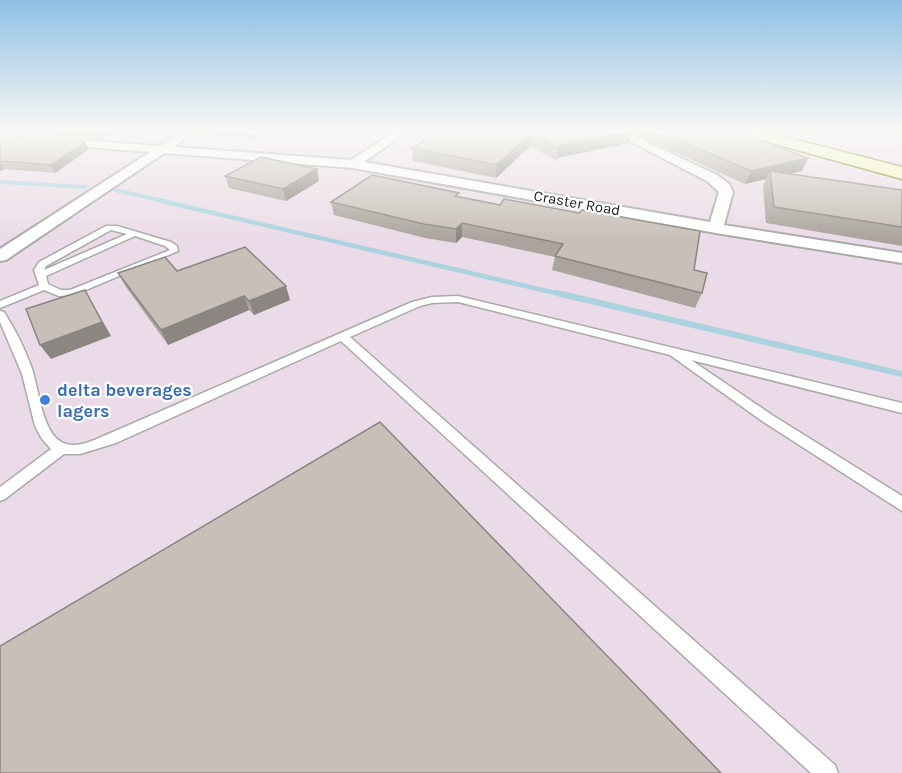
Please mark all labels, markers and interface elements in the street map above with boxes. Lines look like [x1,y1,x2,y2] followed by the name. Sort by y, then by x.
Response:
[532,187,622,219] street label: Craster Road
[57,379,192,422] place label: delta beverages lagers
[38,393,52,407] marker: delta beverages lagers

